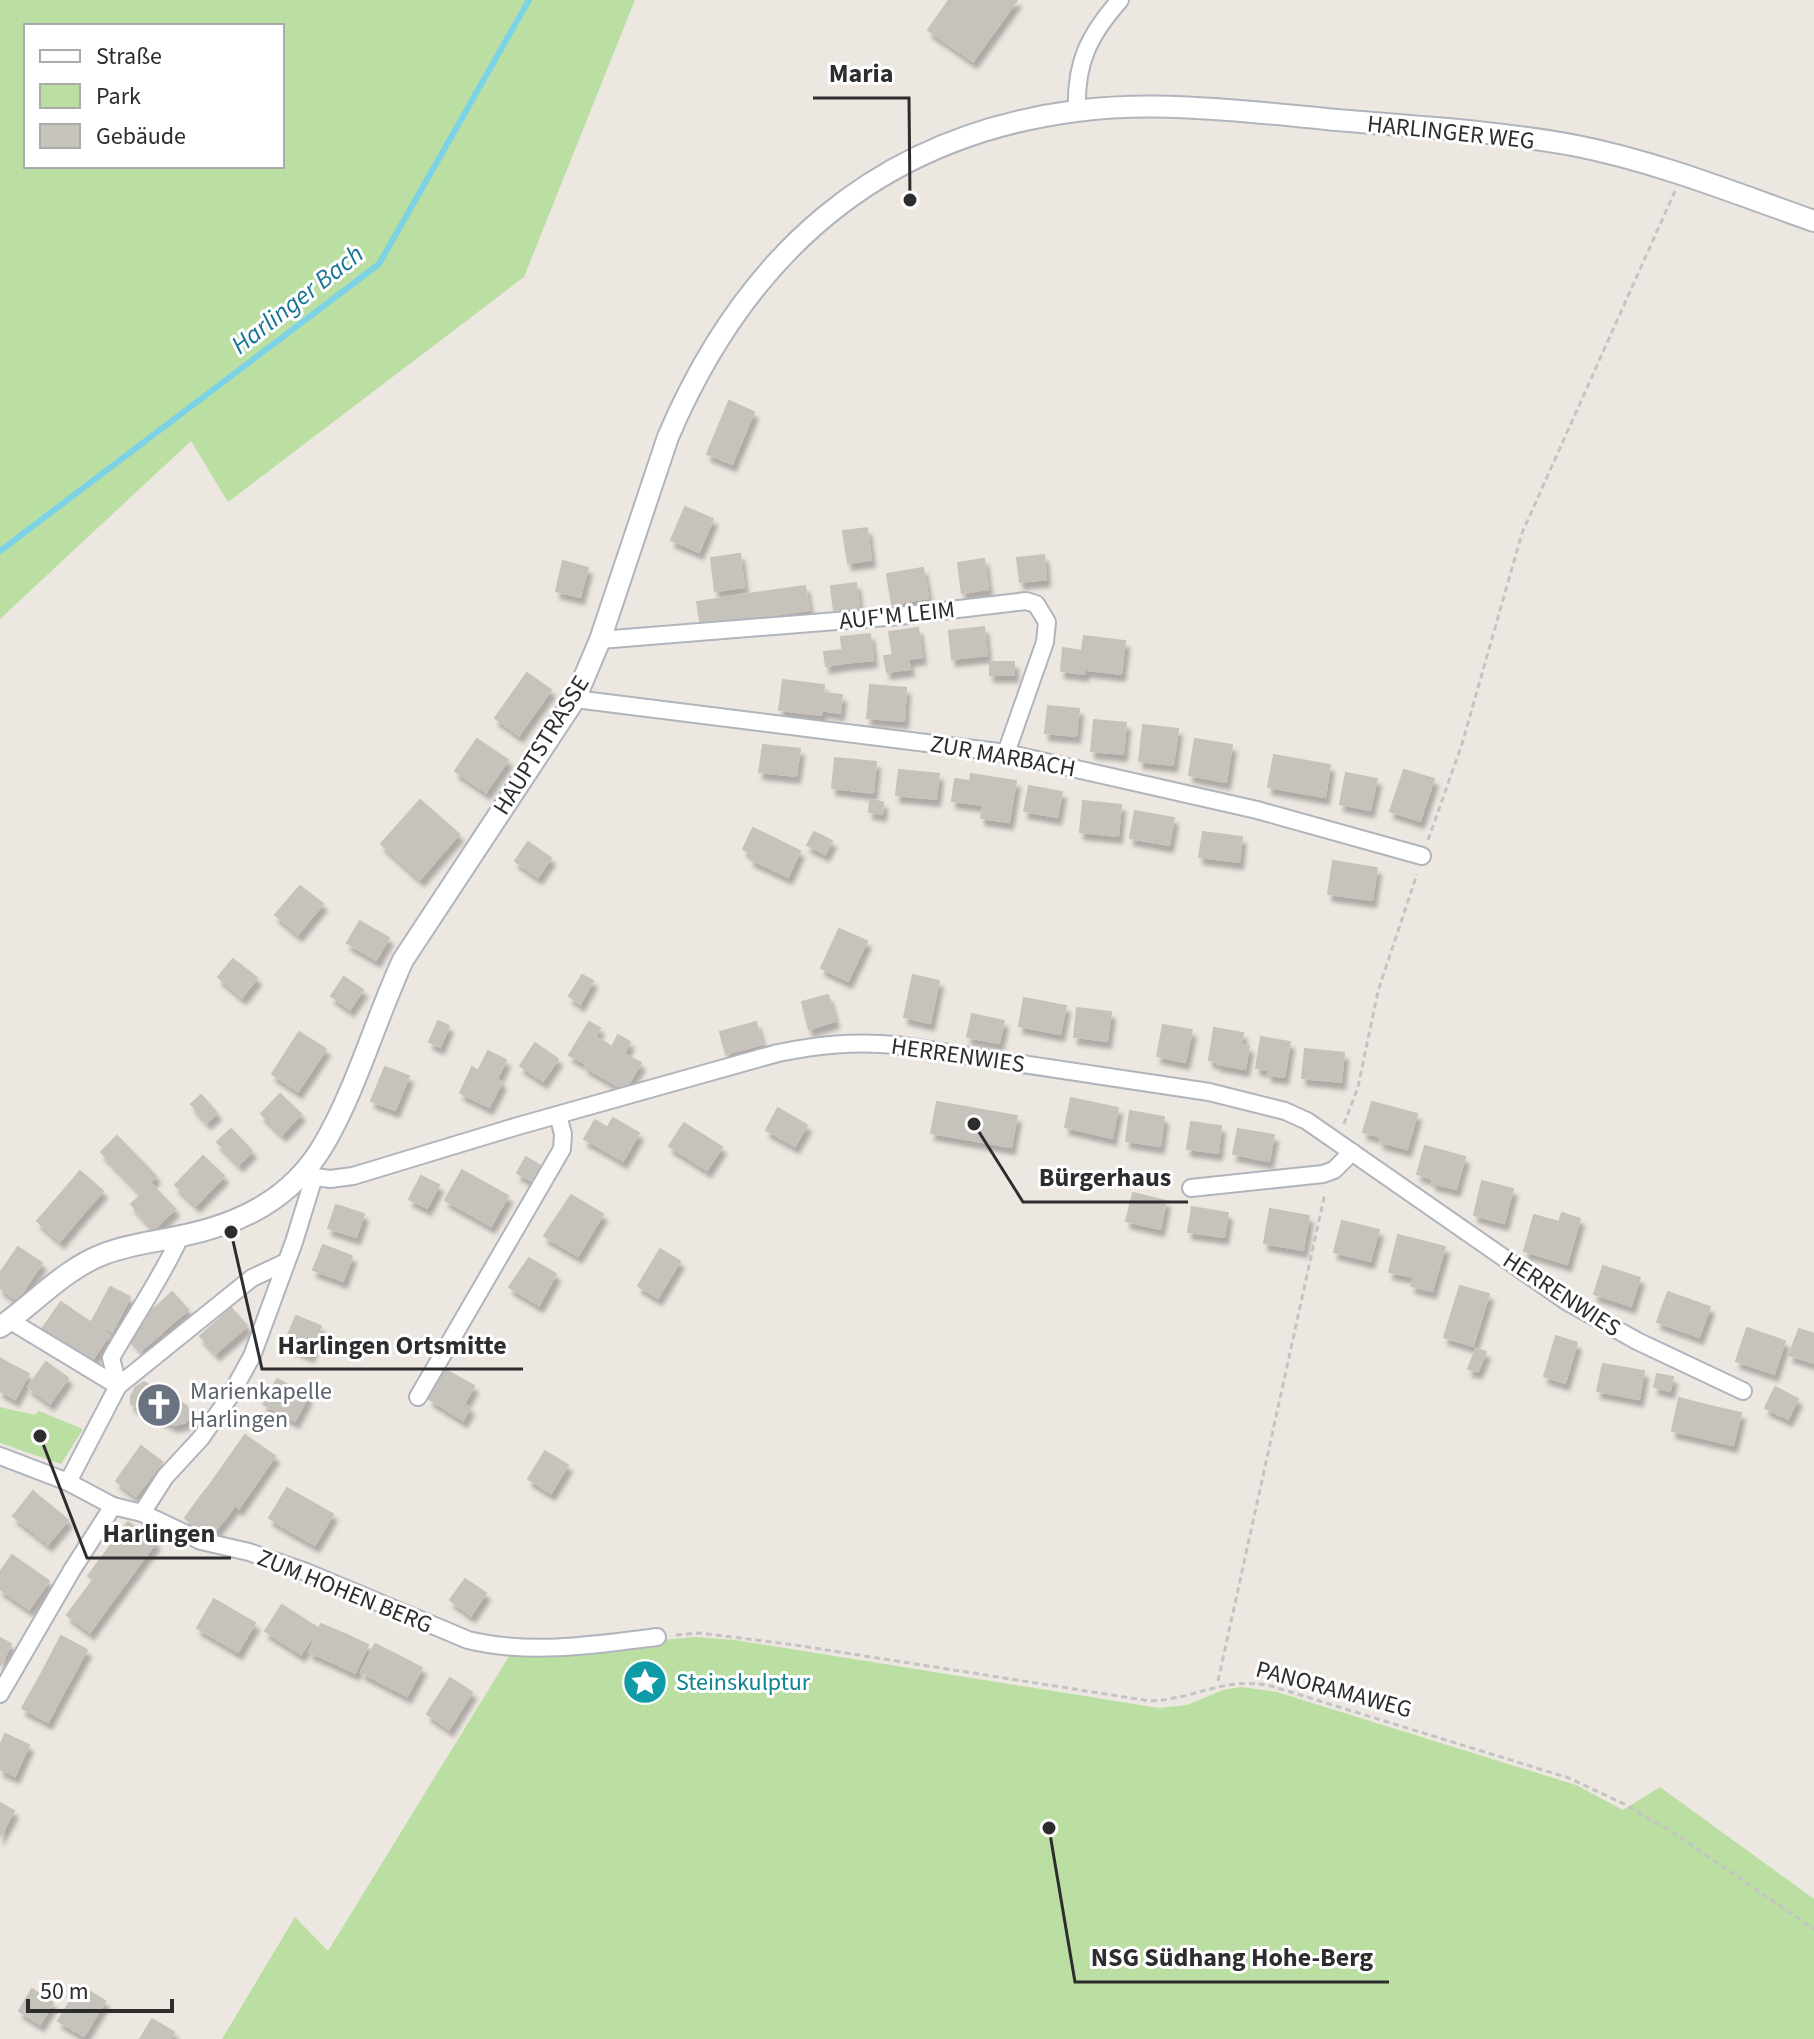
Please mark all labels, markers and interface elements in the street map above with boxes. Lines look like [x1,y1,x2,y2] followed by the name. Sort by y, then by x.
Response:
[24,24,284,168] legend
[96,39,162,74] text: Straße
[813,48,909,98] callout: Maria
[829,55,893,92] text: Maria
[96,79,141,114] text: Park
[1366,106,1536,159] street label: HARLINGER WEG
[96,119,186,154] text: Gebäude
[223,236,371,363] water label: Harlinger Bach
[837,592,957,639] street label: AUF'M LEIM
[485,669,598,822] street label: HAUPTSTRASSE
[927,726,1078,786] street label: ZUR MARBACH
[889,1029,1027,1082] street label: HERRENWIES
[1023,1152,1188,1202] callout: Bürgerhaus
[1039,1159,1171,1196] text: Bürgerhaus
[1496,1243,1628,1346] street label: HERRENWIES
[262,1319,523,1369] callout: Harlingen Ortsmitte
[277,1327,507,1364] text: Harlingen Ortsmitte
[190,1374,332,1437] place label: Marienkapelle Harlingen
[135,1381,183,1429] church icon: Marienkapelle Harlingen
[87,1508,231,1558] callout: Harlingen
[103,1515,215,1552] text: Harlingen
[252,1540,438,1643] street label: ZUM HOHEN BERG
[1252,1652,1416,1727] street label: PANORAMAWEG
[621,1658,669,1706] place icon: Steinskulptur
[676,1665,811,1700] place label: Steinskulptur
[1075,1932,1389,1982] callout: NSG Südhang Hohe-Berg
[1091,1939,1373,1976] text: NSG Südhang Hohe-Berg
[28,1963,172,2013] scale bar
[40,1974,89,2009] text: 50 m

